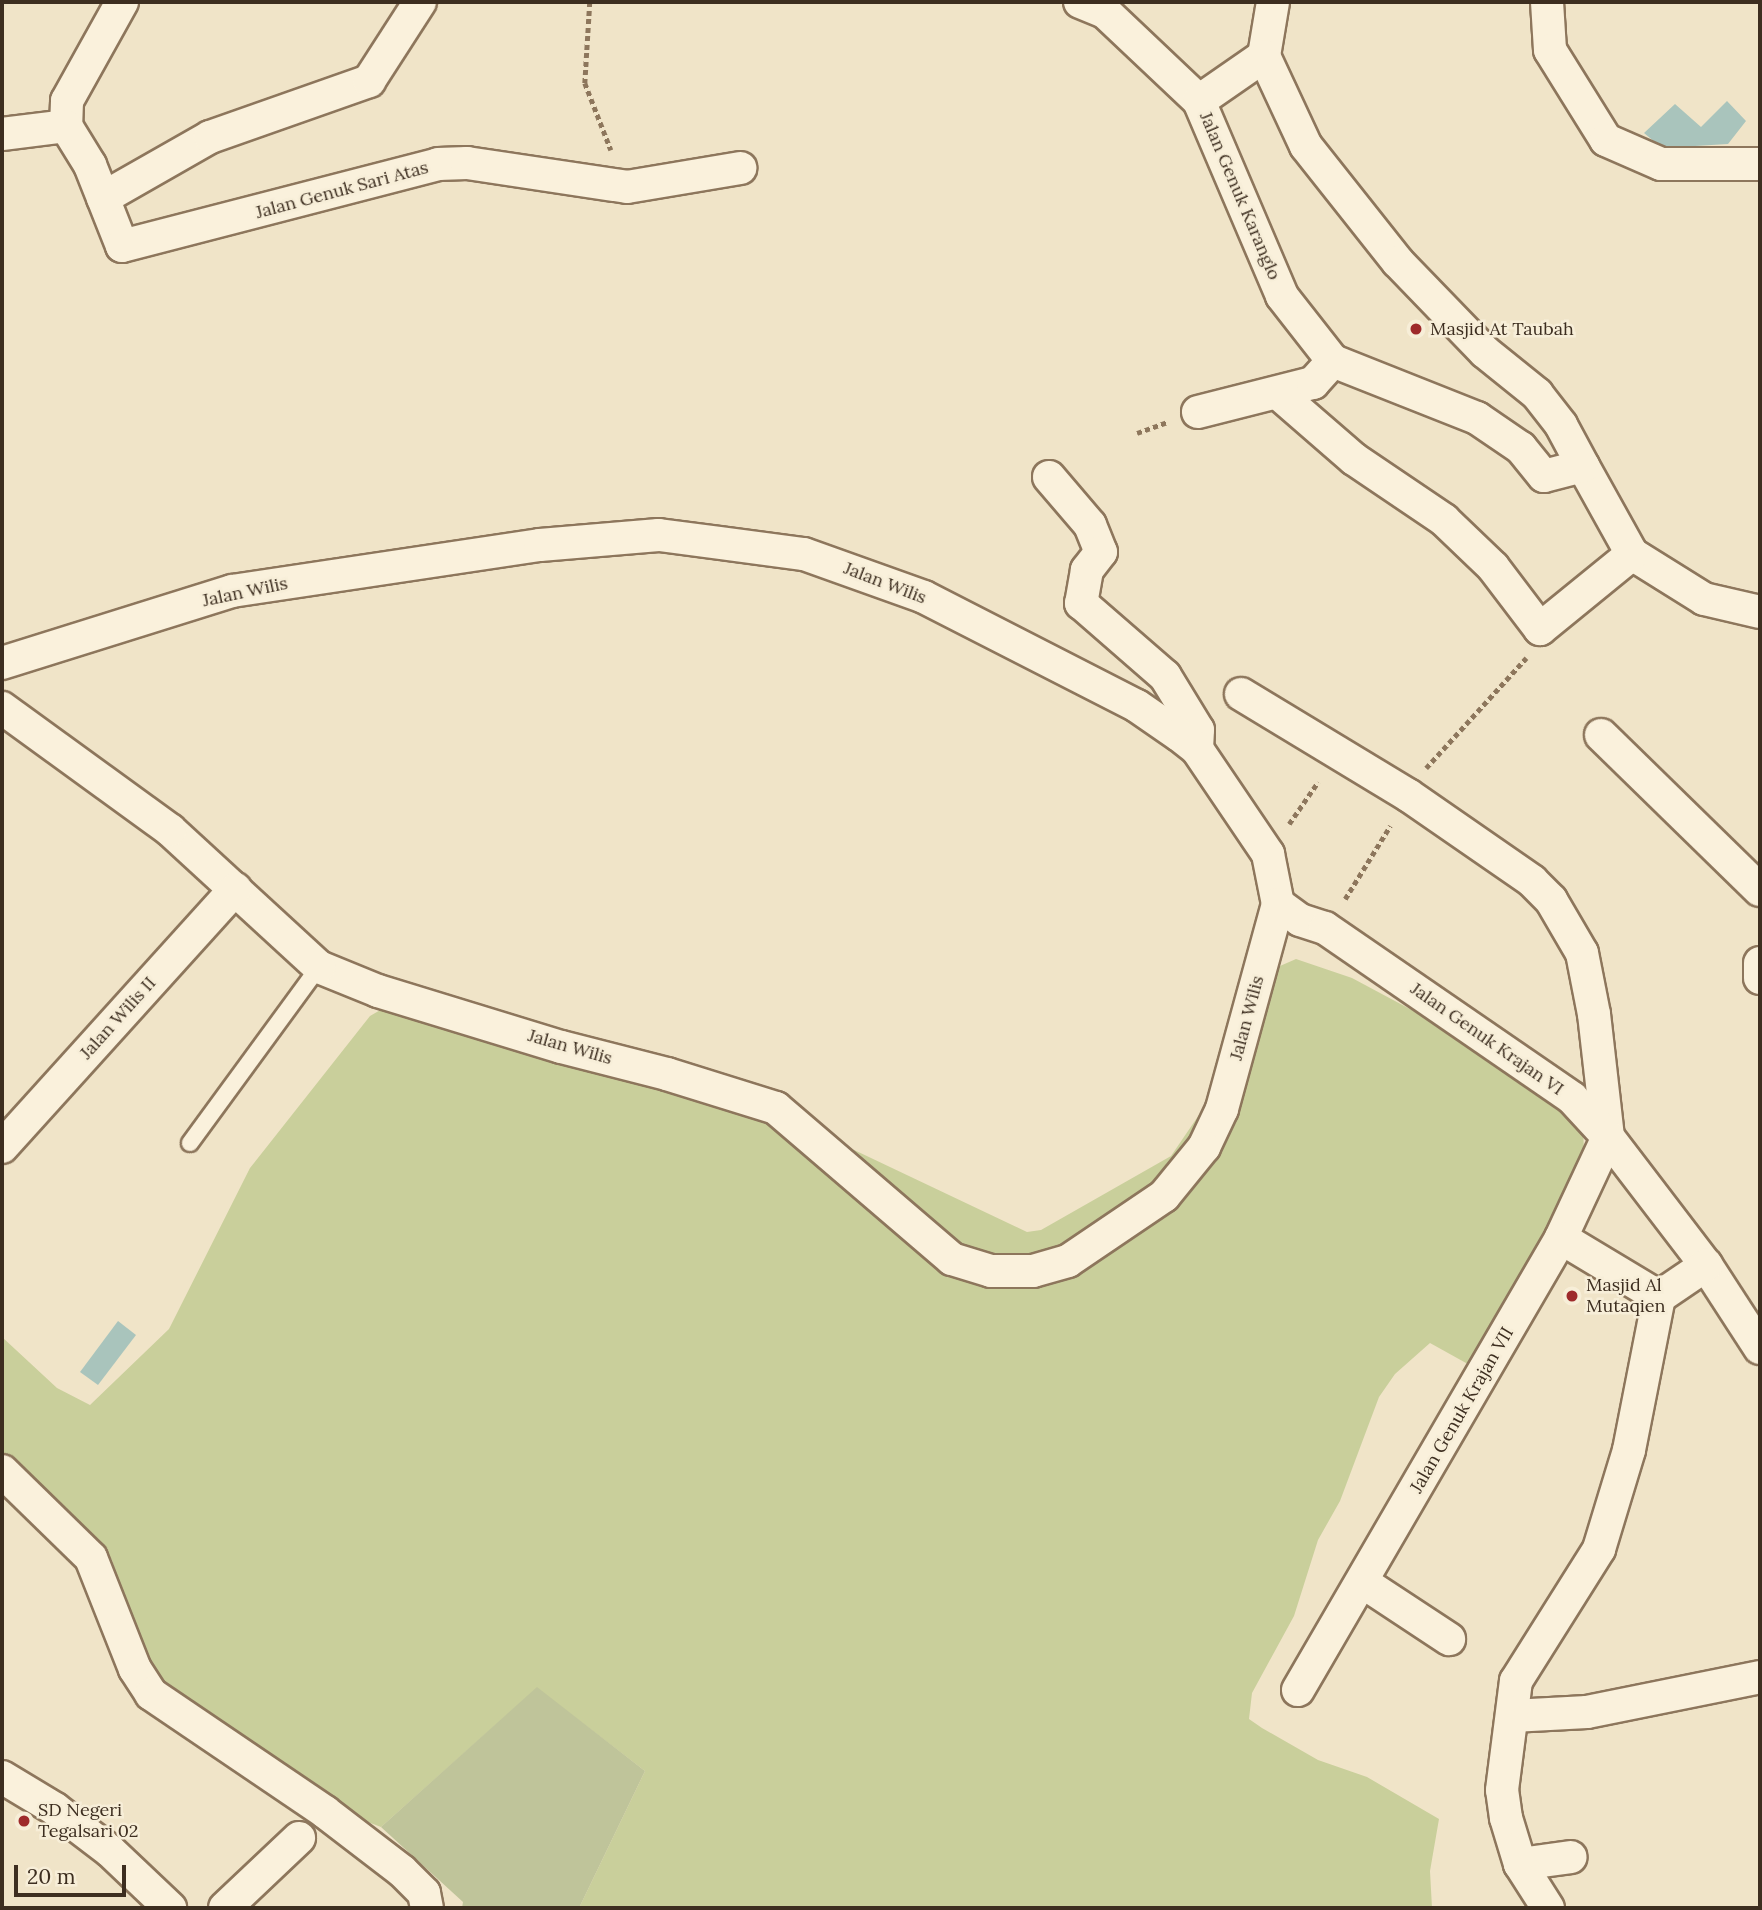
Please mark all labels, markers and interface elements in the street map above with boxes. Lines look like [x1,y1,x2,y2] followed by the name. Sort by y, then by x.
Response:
[1195,109,1285,283] street label: Jalan Genuk Karanglo
[253,157,431,223] street label: Jalan Genuk Sari Atas
[1430,318,1574,340] place label: Masjid At Taubah
[1408,321,1424,337] marker: Masjid At Taubah
[841,557,929,609] street label: Jalan Wilis
[200,572,290,612] street label: Jalan Wilis
[75,972,161,1064] street label: Jalan Wilis II
[1225,973,1269,1063] street label: Jalan Wilis
[1406,978,1568,1100] street label: Jalan Genuk Krajan VI
[525,1025,615,1069] street label: Jalan Wilis
[1586,1275,1666,1318] place label: Masjid Al Mutaqien
[1564,1288,1580,1304] marker: Masjid Al Mutaqien
[1406,1323,1518,1497] street label: Jalan Genuk Krajan VII
[38,1800,138,1842] place label: SD Negeri Tegalsari 02
[16,1813,32,1829] marker: SD Negeri Tegalsari 02
[18,1850,130,1894] scale bar
[27,1863,76,1890] text: 20 m

